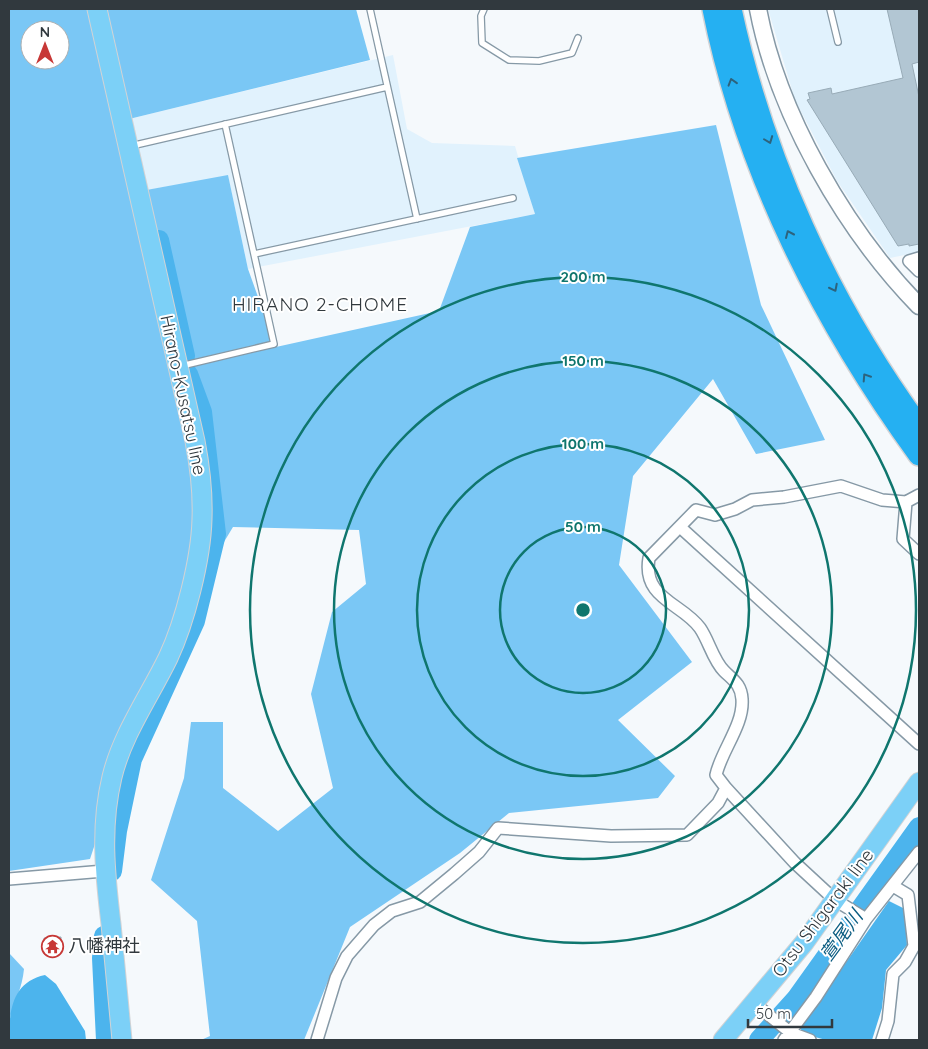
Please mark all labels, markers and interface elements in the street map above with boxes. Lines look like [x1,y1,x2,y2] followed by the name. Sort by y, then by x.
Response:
[20,20,70,70] north arrow
[40,23,50,41] text: N
[727,79,737,87] one-way arrow
[763,135,773,143] one-way arrow
[784,230,795,239] one-way arrow
[561,267,606,286] text: 200 m
[828,283,838,292] one-way arrow
[232,292,408,316] district label: HIRANO 2-CHOME
[155,313,212,477] street label: Hirano-Kusatsu line
[562,351,604,370] text: 150 m
[862,374,872,383] one-way arrow
[562,434,604,453] text: 100 m
[565,517,601,536] text: 50 m
[574,601,592,619] centre of rings
[767,844,878,981] street label: Otsu Shigaraki line
[815,903,869,965] water label: 萱尾川
[40,934,64,958] temple icon: 八幡神社
[68,934,140,957] place label: 八幡神社
[748,996,832,1028] scale bar
[756,1004,791,1023] text: 50 m

